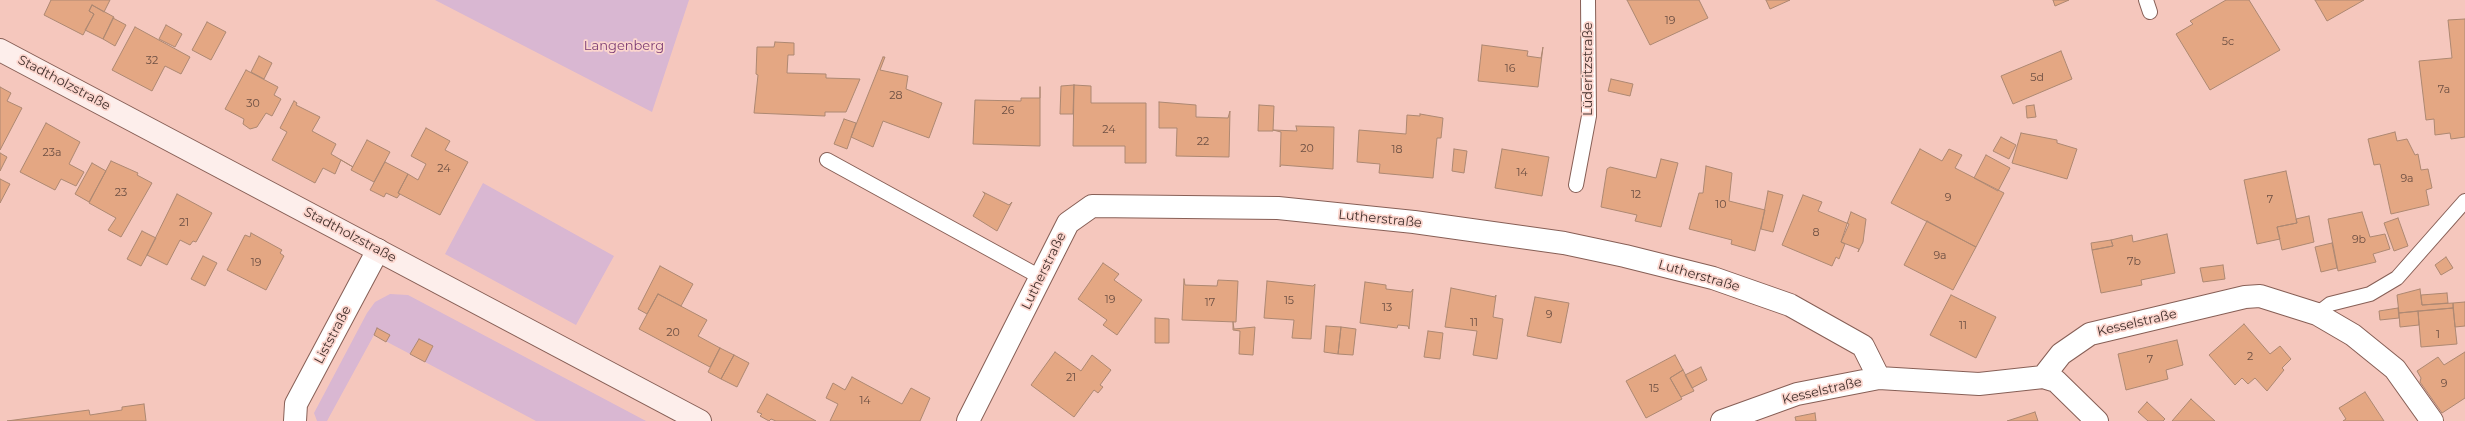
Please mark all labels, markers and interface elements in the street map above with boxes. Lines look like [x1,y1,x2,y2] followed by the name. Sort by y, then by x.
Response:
[1665,14,1675,28] house number: 19
[1580,22,1596,116] street label: Lüderitzstraße
[2222,35,2234,49] house number: 5c
[584,38,664,54] park label: Langenberg
[15,52,113,114] street label: Stadtholzstraße
[146,54,158,68] house number: 32
[1505,62,1515,76] house number: 16
[2030,71,2044,85] house number: 5d
[2438,83,2450,97] house number: 7a
[889,89,903,103] house number: 28
[246,97,260,111] house number: 30
[1002,104,1014,118] house number: 26
[1102,123,1116,137] house number: 24
[1197,135,1209,149] house number: 22
[1300,142,1314,156] house number: 20
[1392,143,1402,157] house number: 18
[43,146,61,160] house number: 23a
[437,162,451,176] house number: 24
[1516,166,1528,180] house number: 14
[2400,172,2414,186] house number: 9a
[115,186,127,200] house number: 23
[1631,188,1641,202] house number: 12
[1945,191,1951,205] house number: 9
[2267,193,2273,207] house number: 7
[1715,198,1727,212] house number: 10
[301,204,399,266] street label: Stadtholzstraße
[1337,207,1423,231] street label: Lutherstraße
[179,216,189,230] house number: 21
[1812,226,1820,240] house number: 8
[1019,230,1069,312] street label: Lutherstraße
[2352,233,2366,247] house number: 9b
[1933,249,1947,263] house number: 9a
[2127,255,2141,269] house number: 7b
[251,256,261,270] house number: 19
[1657,257,1741,295] street label: Lutherstraße
[1105,293,1115,307] house number: 19
[1284,294,1294,308] house number: 15
[1205,296,1215,310] house number: 17
[1382,301,1392,315] house number: 13
[311,303,355,367] street label: Liststraße
[2096,306,2178,340] street label: Kesselstraße
[1546,308,1552,322] house number: 9
[1470,316,1478,330] house number: 11
[1959,319,1967,333] house number: 11
[666,326,680,340] house number: 20
[2436,328,2440,342] house number: 1
[2247,350,2253,364] house number: 2
[2147,353,2153,367] house number: 7
[1066,371,1076,385] house number: 21
[1781,374,1863,408] street label: Kesselstraße
[2441,377,2447,391] house number: 9
[1649,382,1659,396] house number: 15
[859,394,871,408] house number: 14

